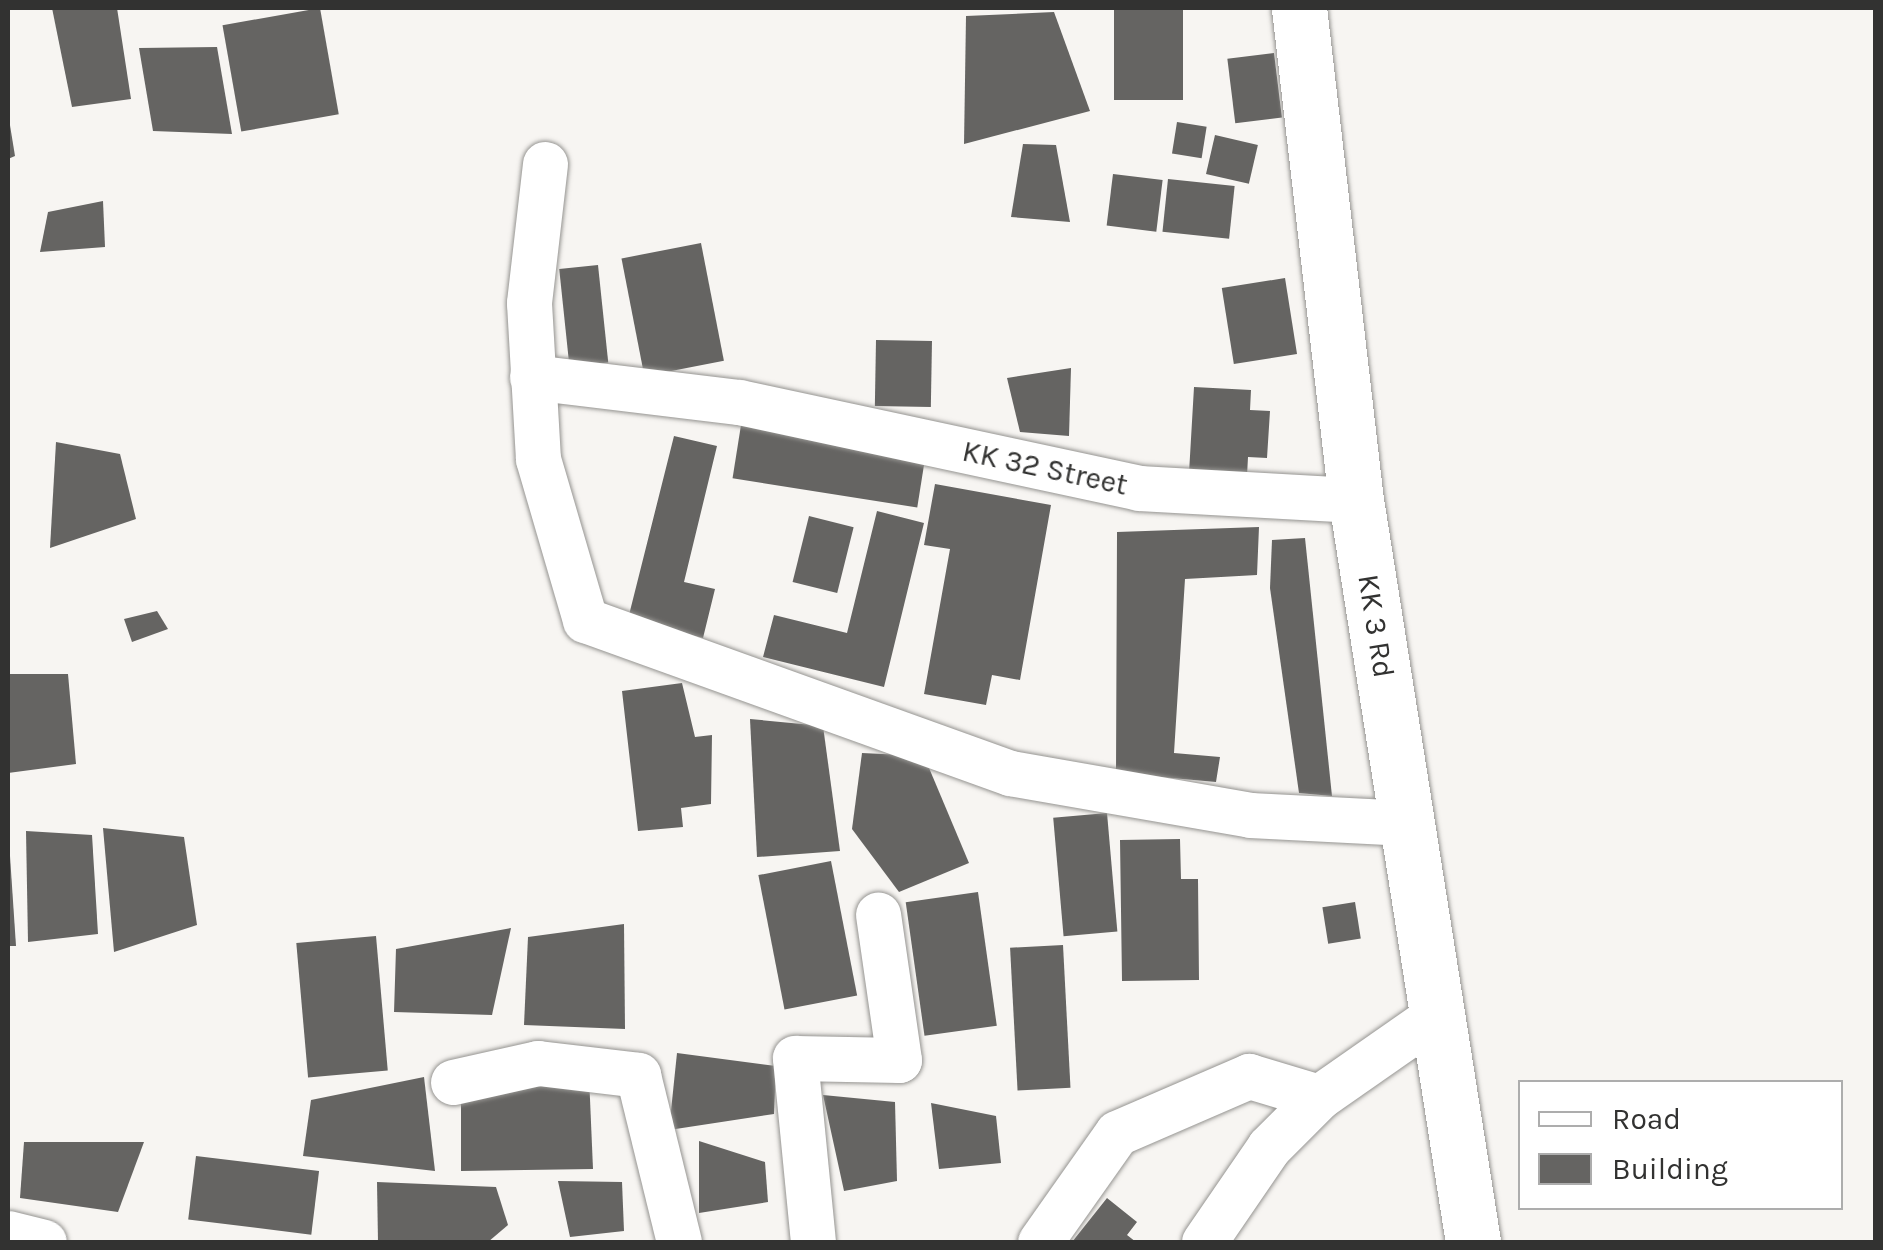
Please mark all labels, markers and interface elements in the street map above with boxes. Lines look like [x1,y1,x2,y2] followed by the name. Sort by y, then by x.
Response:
[959,433,1131,503] street label: KK 32 Street
[1350,572,1402,680] street label: KK 3 Rd
[1518,1080,1843,1210] legend
[1612,1101,1681,1137] text: Road
[1612,1151,1728,1187] text: Building

